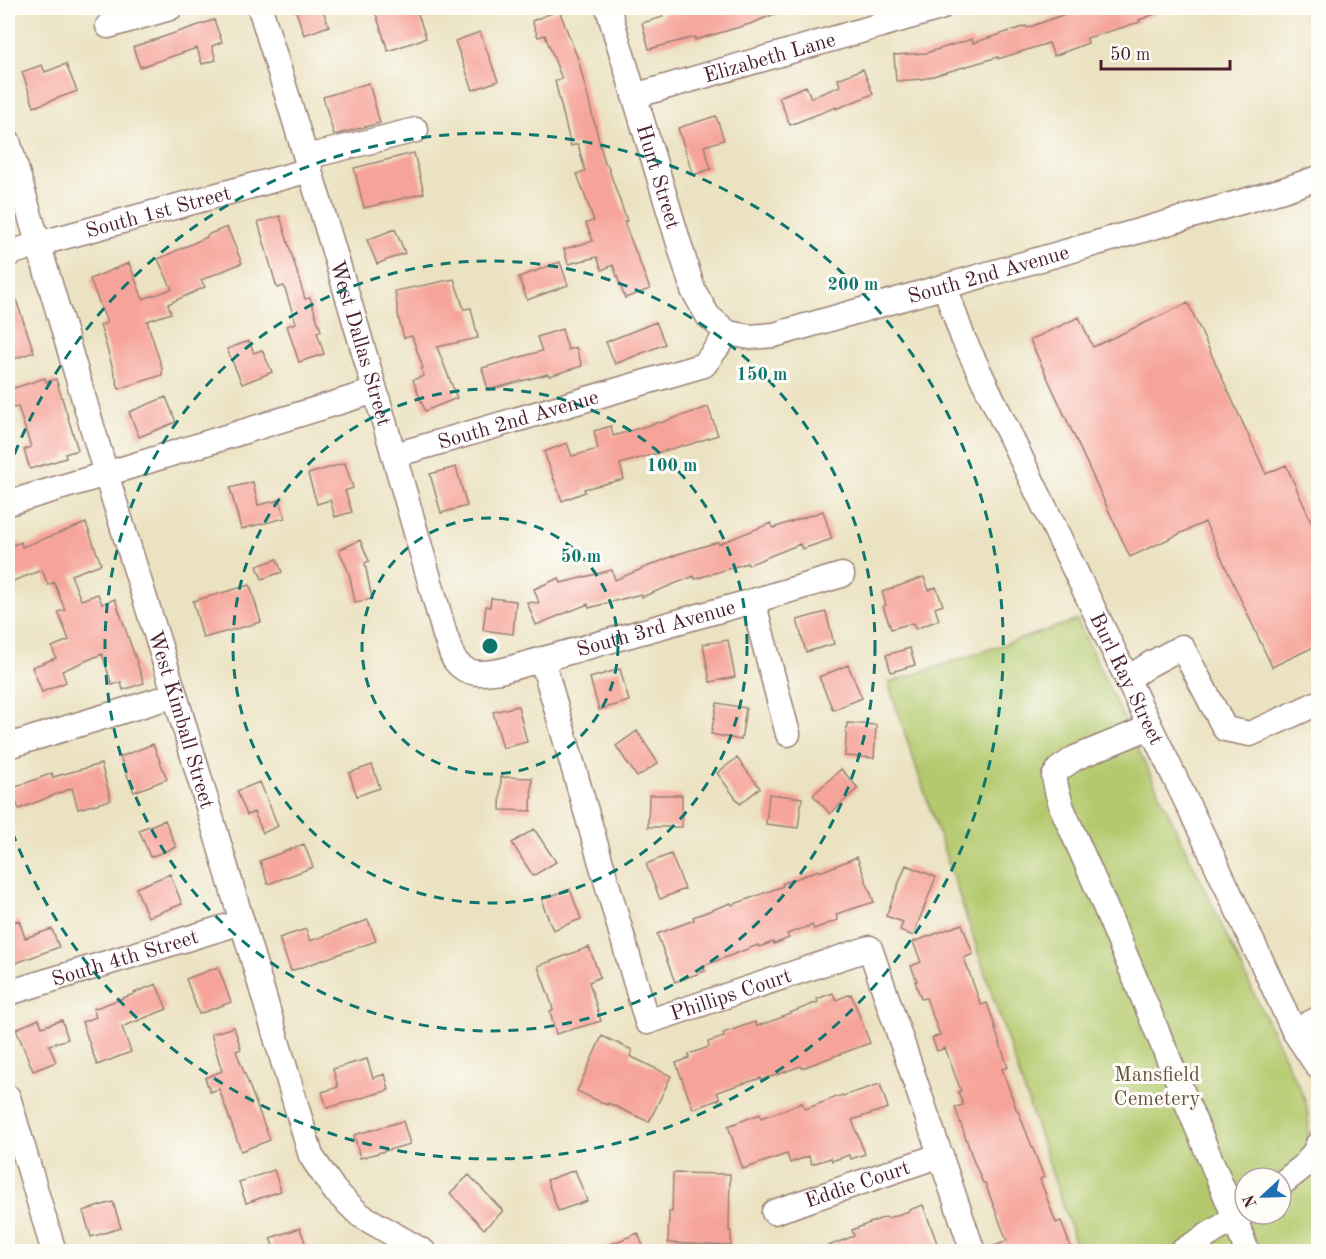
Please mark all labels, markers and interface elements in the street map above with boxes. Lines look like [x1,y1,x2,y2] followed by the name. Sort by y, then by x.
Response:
[702,30,838,87] street label: Elizabeth Lane
[1101,33,1230,71] scale bar
[1110,46,1150,64] text: 50 m
[632,122,683,232] street label: Hunt Street
[83,183,233,243] street label: South 1st Street
[906,243,1072,308] street label: South 2nd Avenue
[325,258,394,429] street label: West Dallas Street
[828,276,878,294] text: 200 m
[737,366,787,384] text: 150 m
[435,387,601,454] street label: South 2nd Avenue
[647,457,697,475] text: 100 m
[561,548,601,566] text: 50 m
[575,597,738,661] street label: South 3rd Avenue
[1085,610,1166,748] street label: Burl Ray Street
[144,628,217,811] street label: West Kimball Street
[480,636,500,656] centre of rings
[49,927,201,991] street label: South 4th Street
[668,966,794,1025] street label: Phillips Court
[1114,1065,1200,1110] park label: Mansfield Cemetery
[803,1157,913,1213] street label: Eddie Court
[1233,1166,1293,1226] north arrow
[1241,1191,1261,1210] text: N

